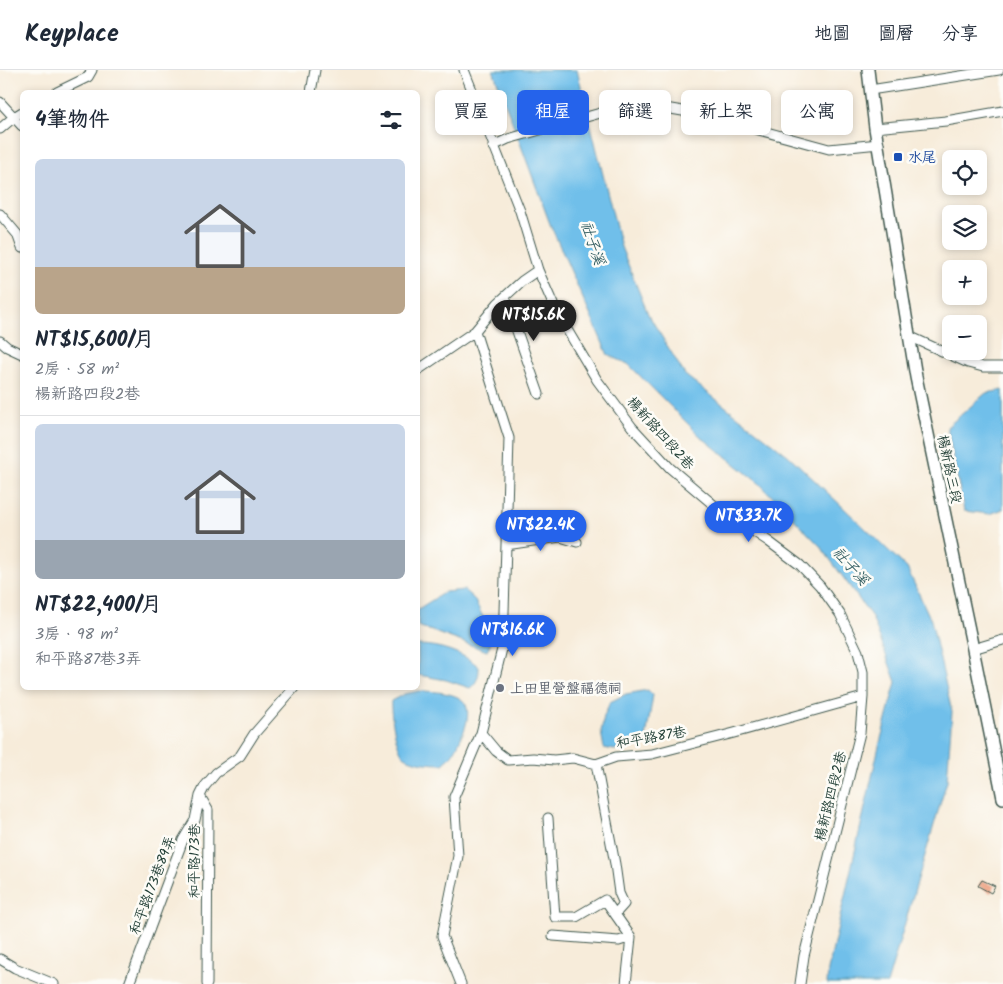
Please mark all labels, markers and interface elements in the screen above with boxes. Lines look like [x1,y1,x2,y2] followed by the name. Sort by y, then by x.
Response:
[25,15,119,54] text: Keyplace
[814,20,850,49] text: 地圖
[878,20,914,49] text: 圖層
[942,20,978,49] text: 分享
[435,90,507,135] chip: 買屋
[517,90,589,135] chip: 租屋
[599,90,671,135] chip: 篩選
[681,90,771,135] chip: 新上架
[781,90,853,135] chip: 公寓
[35,104,109,137] text: 4筆物件
[377,106,405,134] icon: filters
[908,147,936,169] place label: 水尾
[942,150,987,360] map controls
[942,150,987,195] button: locate
[892,151,904,163] marker: 水尾
[175,191,265,281] icon: home
[942,205,987,250] button: layers
[573,218,611,269] water label: 社子溪
[942,260,987,305] button: +
[482,300,586,342] pin: NT$15.6K
[502,303,566,328] text: NT$15.6K
[942,315,987,360] button: −
[35,324,154,357] text: NT$15,600/月
[35,357,119,382] text: 2房 · 58 m²
[35,382,140,407] text: 楊新路四段2巷
[621,392,700,476] street label: 楊新路四段2巷
[931,433,967,506] street label: 楊新路三段
[175,457,265,547] icon: home
[697,500,801,543] pin: NT$33.7K
[716,504,782,529] text: NT$33.7K
[489,510,593,552] pin: NT$22.4K
[506,513,576,538] text: NT$22.4K
[826,542,875,592] water label: 社子溪
[35,589,162,622] text: NT$22,400/月
[461,614,565,657] pin: NT$16.6K
[481,618,545,643] text: NT$16.6K
[35,622,118,647] text: 3房 · 98 m²
[35,647,141,672] text: 和平路87巷3弄
[510,678,622,700] place label: 上田里營盤福德祠
[494,682,506,694] marker: 上田里營盤福德祠
[614,721,689,755] street label: 和平路87巷
[809,748,853,844] street label: 楊新路四段2巷
[184,823,206,898] street label: 和平路173巷
[124,833,182,938] street label: 和平路173巷89弄

